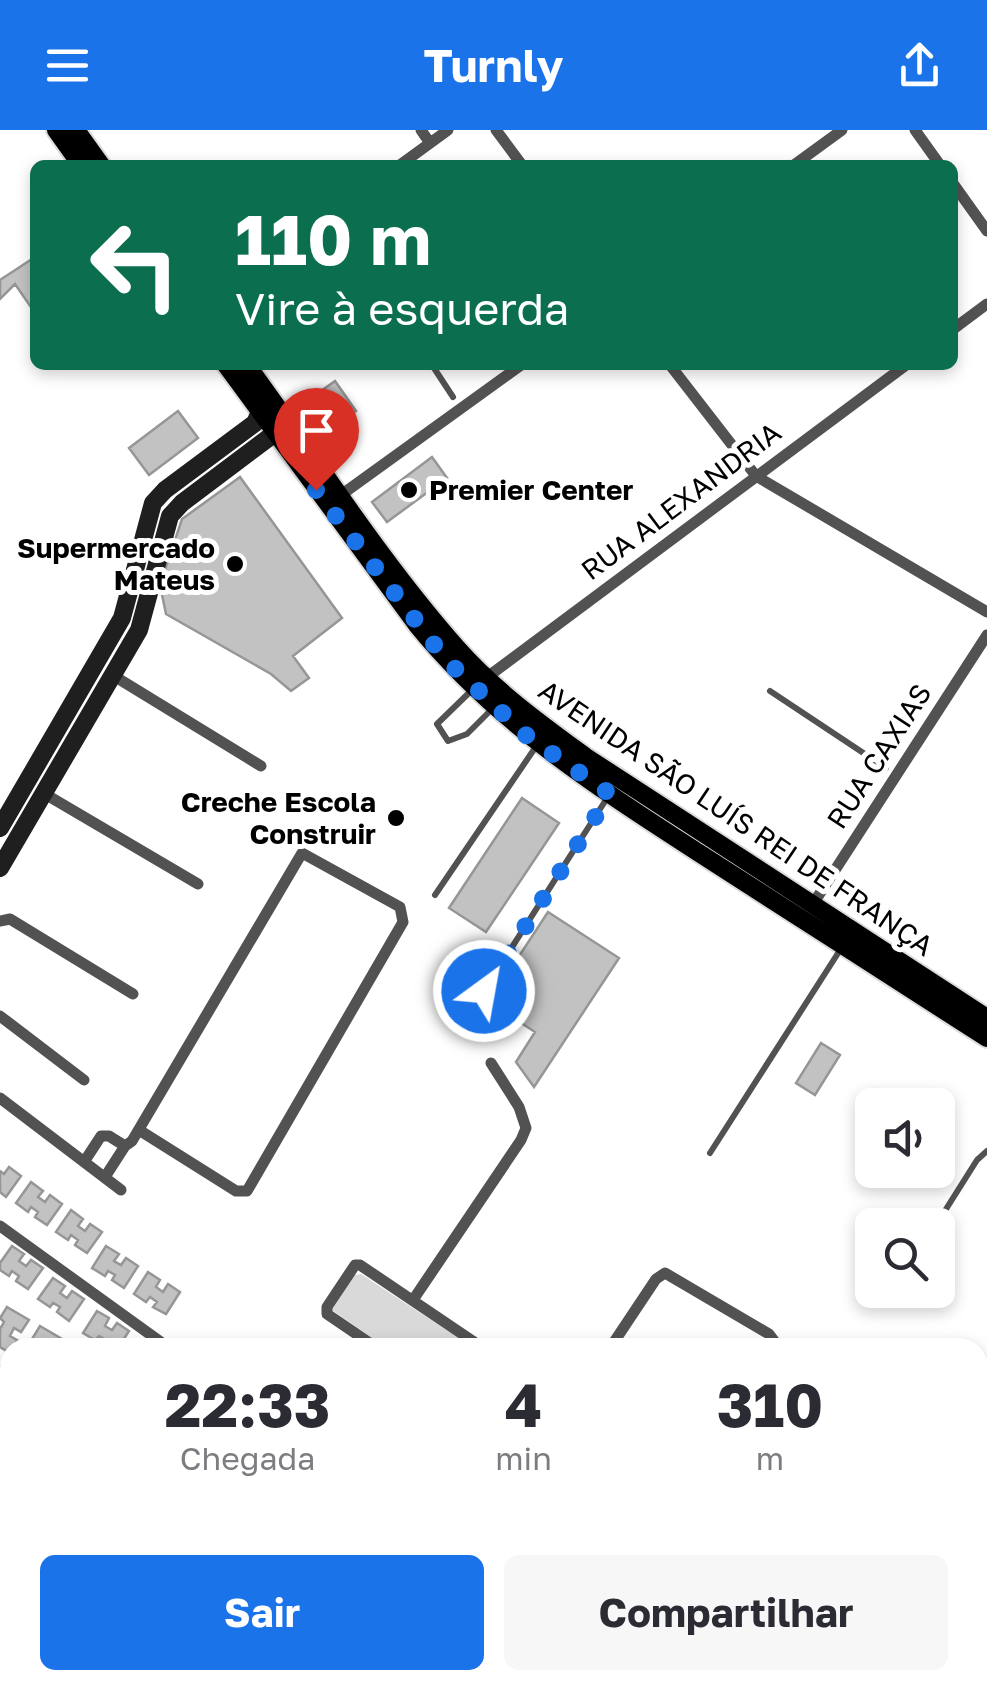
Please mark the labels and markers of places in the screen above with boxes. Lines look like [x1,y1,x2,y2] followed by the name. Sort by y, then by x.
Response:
[274,388,359,491] pin
[429,473,633,506] place label: Premier Center
[398,479,420,501] marker: Premier Center
[17,531,215,596] place label: Supermercado Mateus
[224,553,246,575] marker: Supermercado Mateus
[181,785,376,850] place label: Creche Escola Construir
[385,807,407,829] marker: Creche Escola Construir

